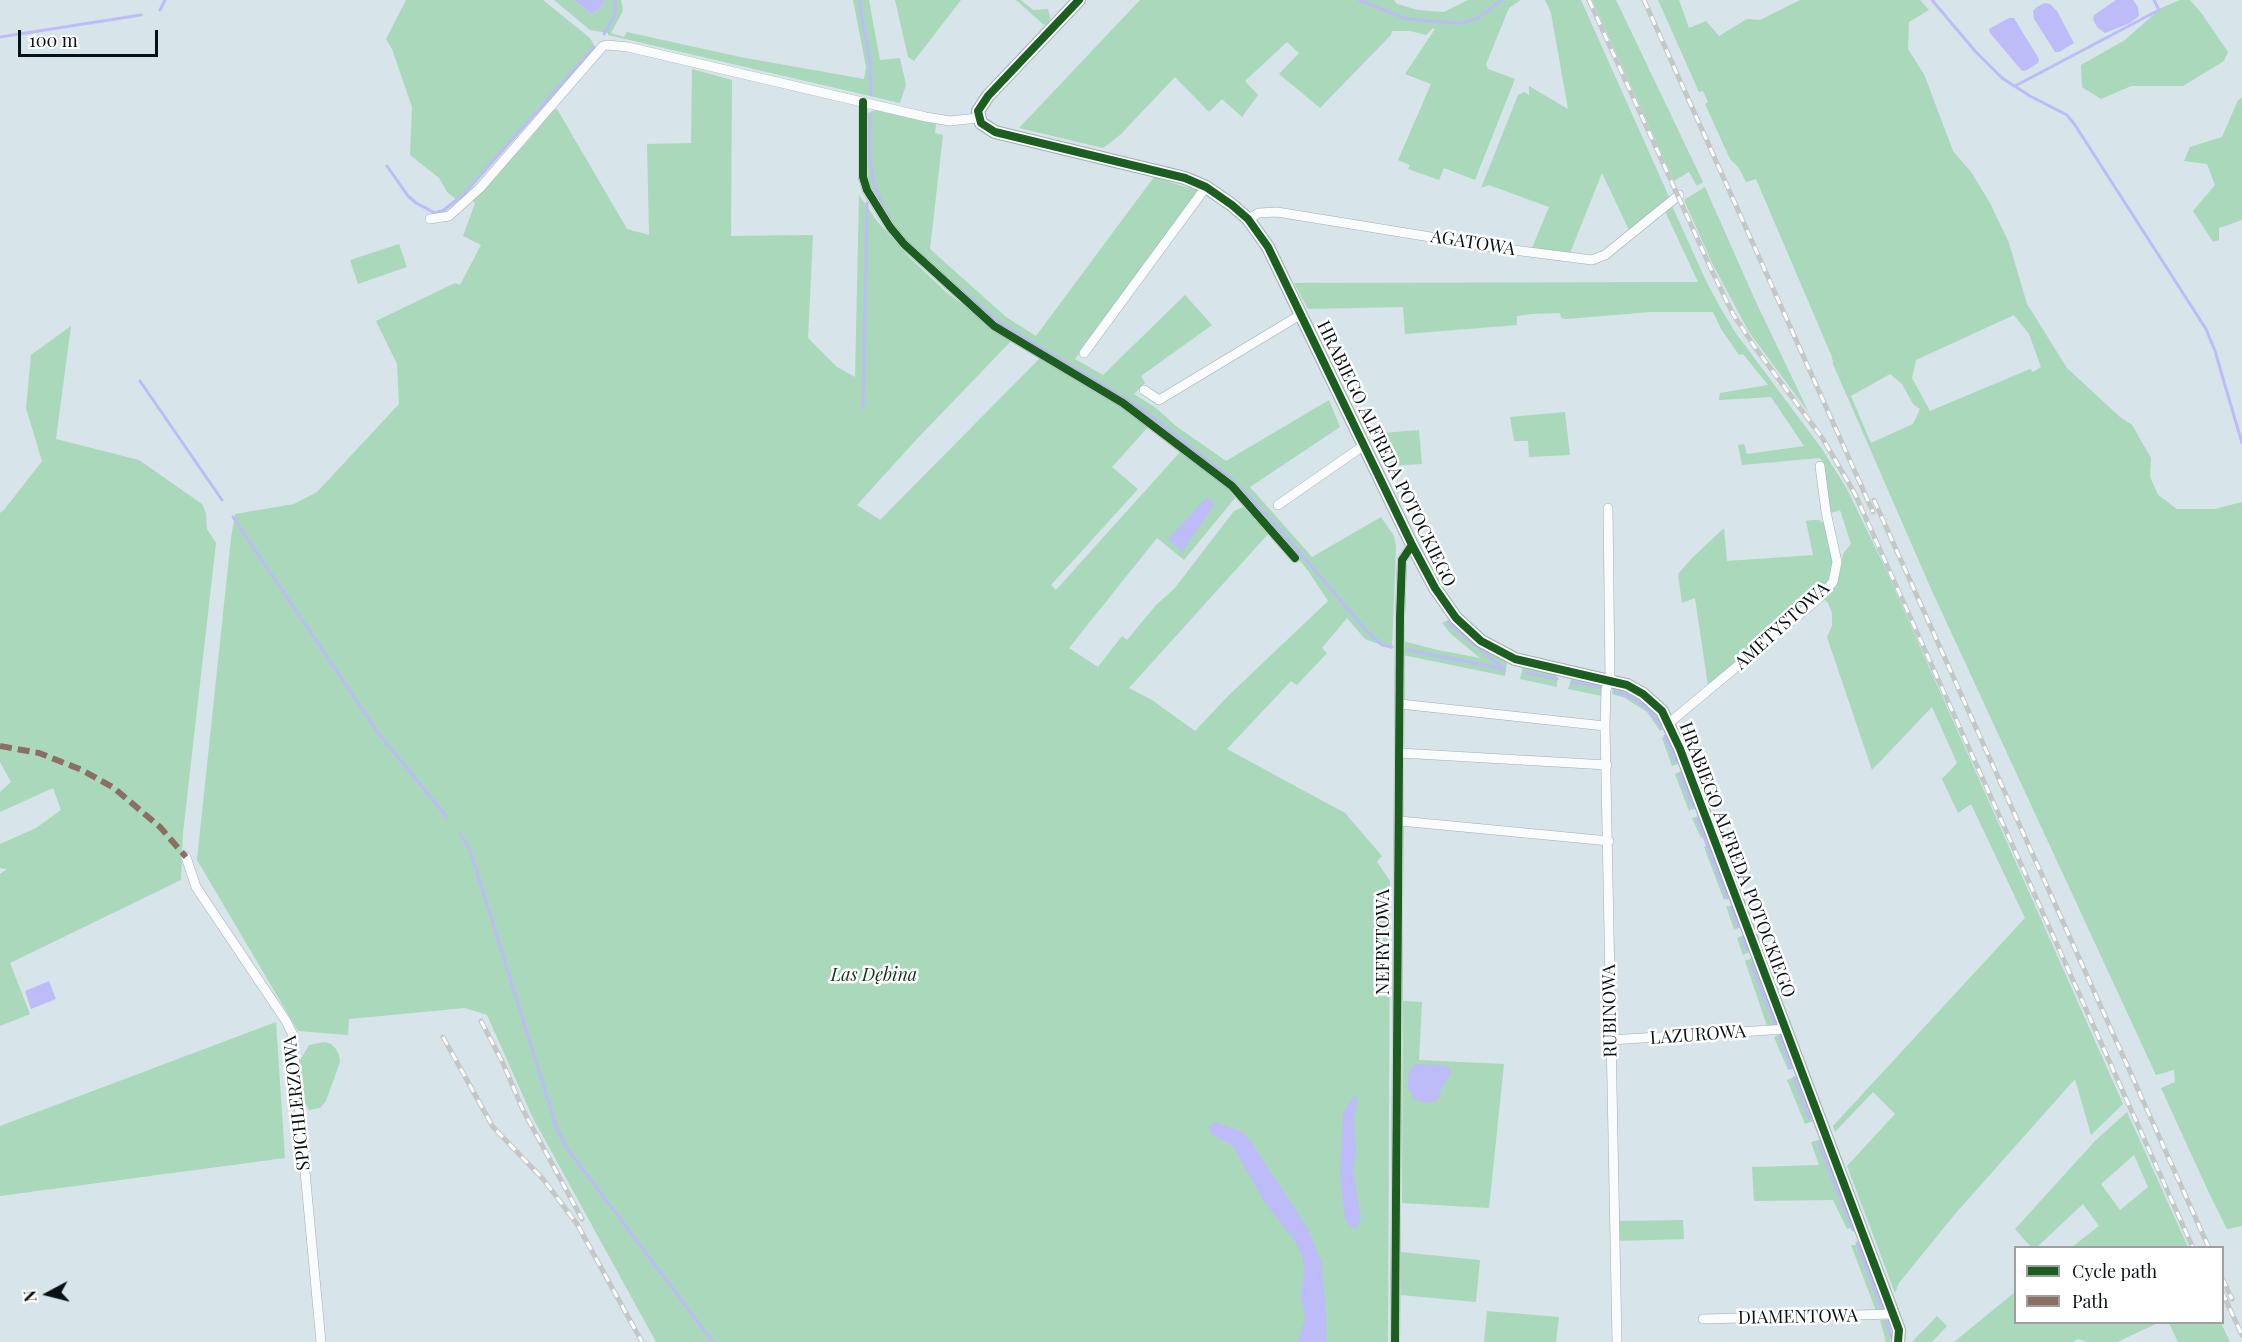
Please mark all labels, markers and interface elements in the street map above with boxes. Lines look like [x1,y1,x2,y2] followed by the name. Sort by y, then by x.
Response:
[21,18,160,56] scale bar
[29,28,78,52] text: 100 m
[1429,226,1517,260] street label: AGATOWA
[1312,317,1460,591] street label: HRABIEGO ALFREDA POTOCKIEGO
[1730,578,1834,674] street label: AMETYSTOWA
[1674,719,1800,1001] street label: HRABIEGO ALFREDA POTOCKIEGO
[1372,889,1394,995] street label: NEFRYTOWA
[831,964,917,986] park label: Las Dębina
[1598,964,1622,1058] street label: RUBINOWA
[1649,1021,1747,1049] street label: LAZUROWA
[279,1034,315,1172] street label: SPICHLERZOWA
[2014,1246,2224,1324] legend
[2072,1259,2157,1283] text: Cycle path
[18,1264,78,1324] north arrow
[19,1289,41,1303] text: N
[2072,1289,2108,1313] text: Path
[1738,1305,1858,1329] street label: DIAMENTOWA

